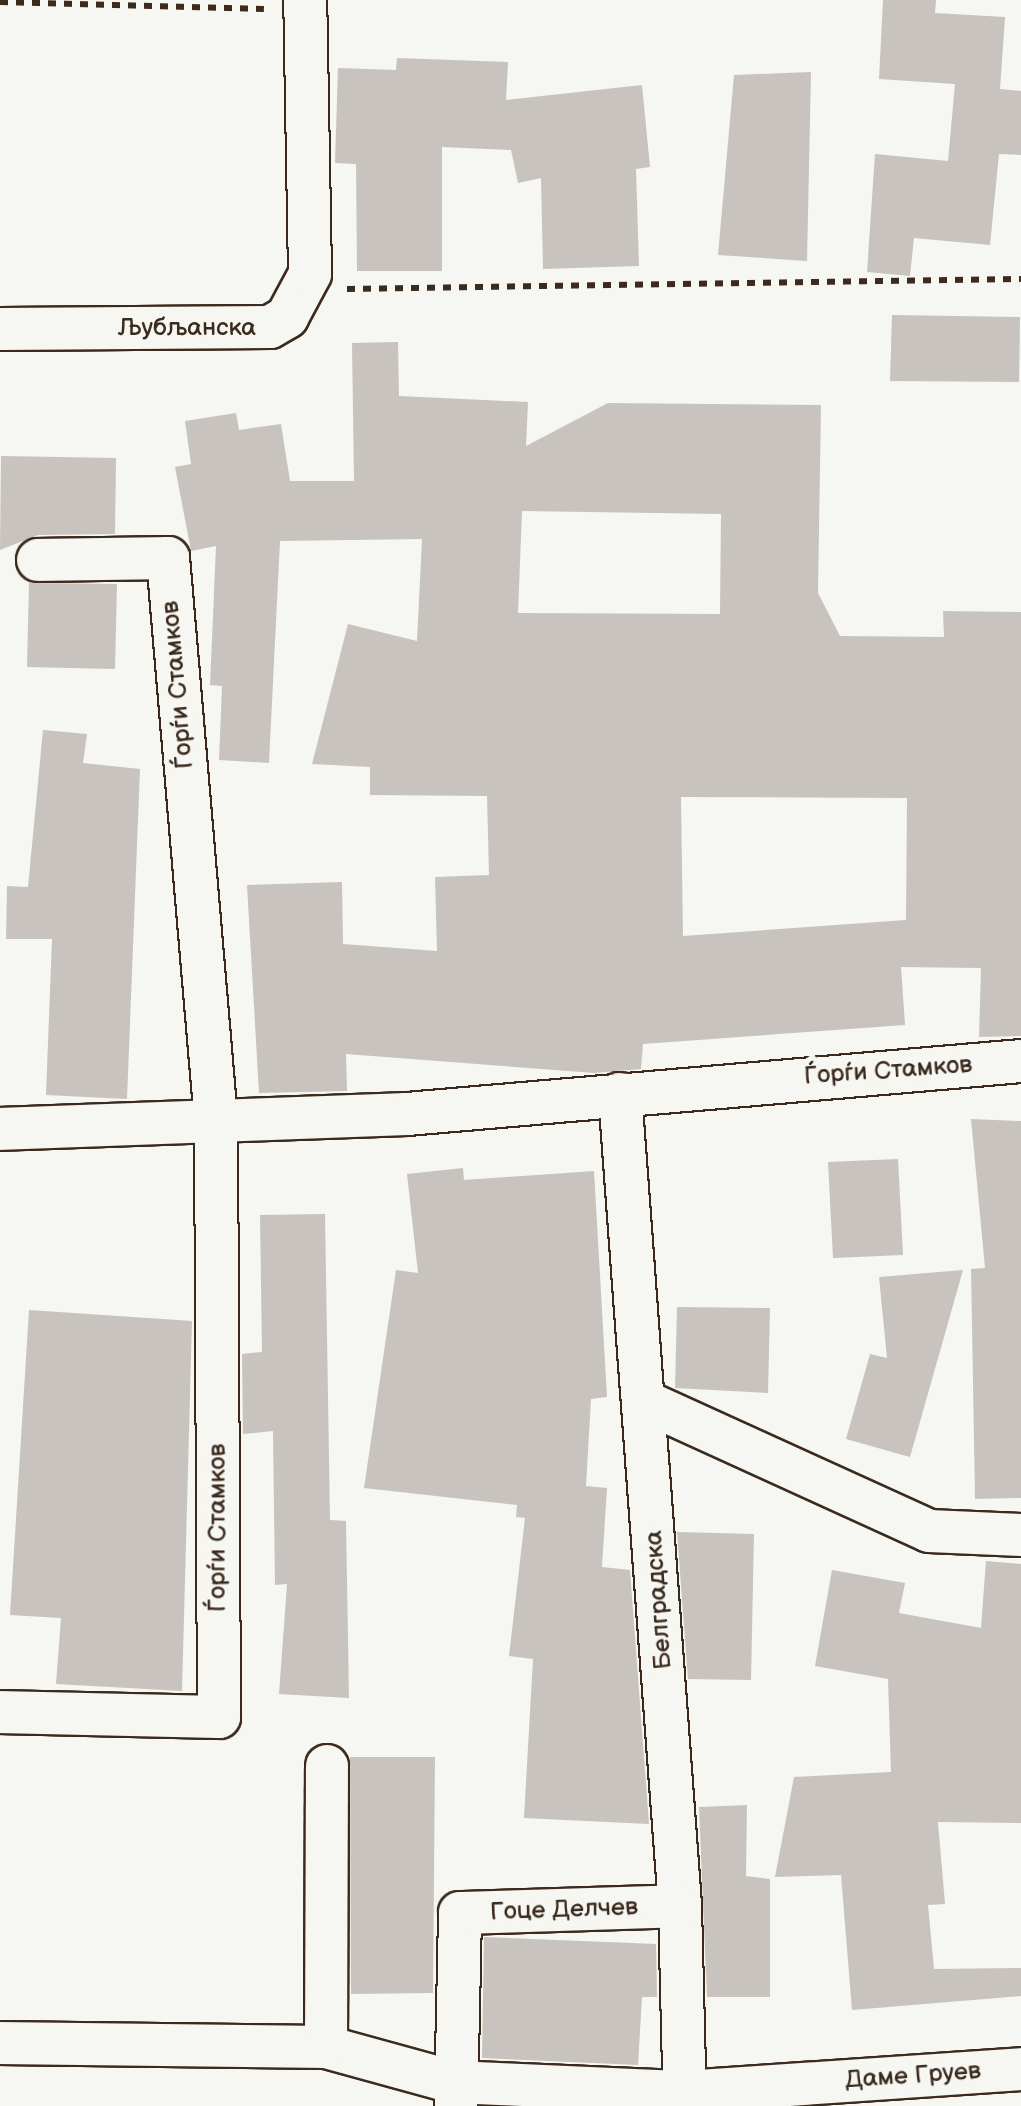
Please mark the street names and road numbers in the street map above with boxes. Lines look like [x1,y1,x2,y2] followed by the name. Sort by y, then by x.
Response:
[118,313,256,343] street label: Љубљанска
[156,600,200,770] street label: Ѓорѓи Стамков
[803,1050,973,1092] street label: Ѓорѓи Стамков
[203,1444,233,1612] street label: Ѓорѓи Стамков
[639,1530,679,1670] street label: Белградска
[490,1892,638,1928] street label: Гоце Делчев
[844,2056,982,2096] street label: Даме Груев

